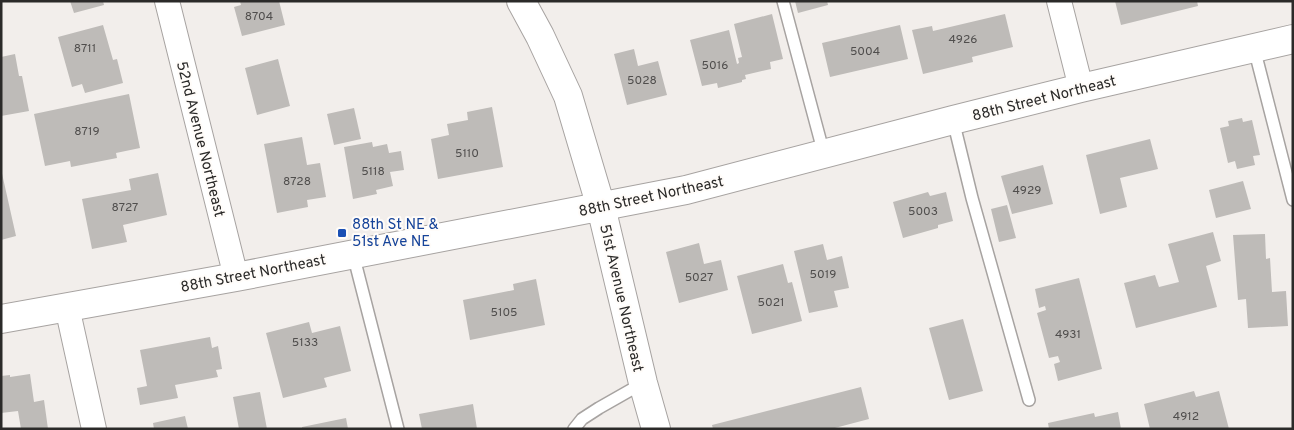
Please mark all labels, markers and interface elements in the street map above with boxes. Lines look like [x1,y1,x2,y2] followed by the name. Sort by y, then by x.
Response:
[245,9,273,25] house number: 8704
[949,32,977,48] house number: 4926
[74,41,96,57] house number: 8711
[850,44,880,60] house number: 5004
[702,58,728,74] house number: 5016
[171,60,228,219] street label: 52nd Avenue Northeast
[970,72,1118,127] street label: 88th Street Northeast
[627,73,657,89] house number: 5028
[74,124,100,140] house number: 8719
[455,146,479,162] house number: 5110
[361,164,385,180] house number: 5118
[577,173,726,222] street label: 88th Street Northeast
[283,174,311,190] house number: 8728
[1013,183,1041,199] house number: 4929
[112,200,138,216] house number: 8727
[908,204,938,220] house number: 5003
[352,216,439,252] place label: 88th St NE & 51st Ave NE
[594,223,647,374] street label: 51st Avenue Northeast
[336,227,348,239] marker: 88th St NE & 51st Ave NE
[179,251,328,298] street label: 88th Street Northeast
[810,267,836,283] house number: 5019
[685,270,713,286] house number: 5027
[758,295,784,311] house number: 5021
[490,305,518,321] house number: 5105
[1055,327,1081,343] house number: 4931
[292,335,318,351] house number: 5133
[1173,409,1199,425] house number: 4912

